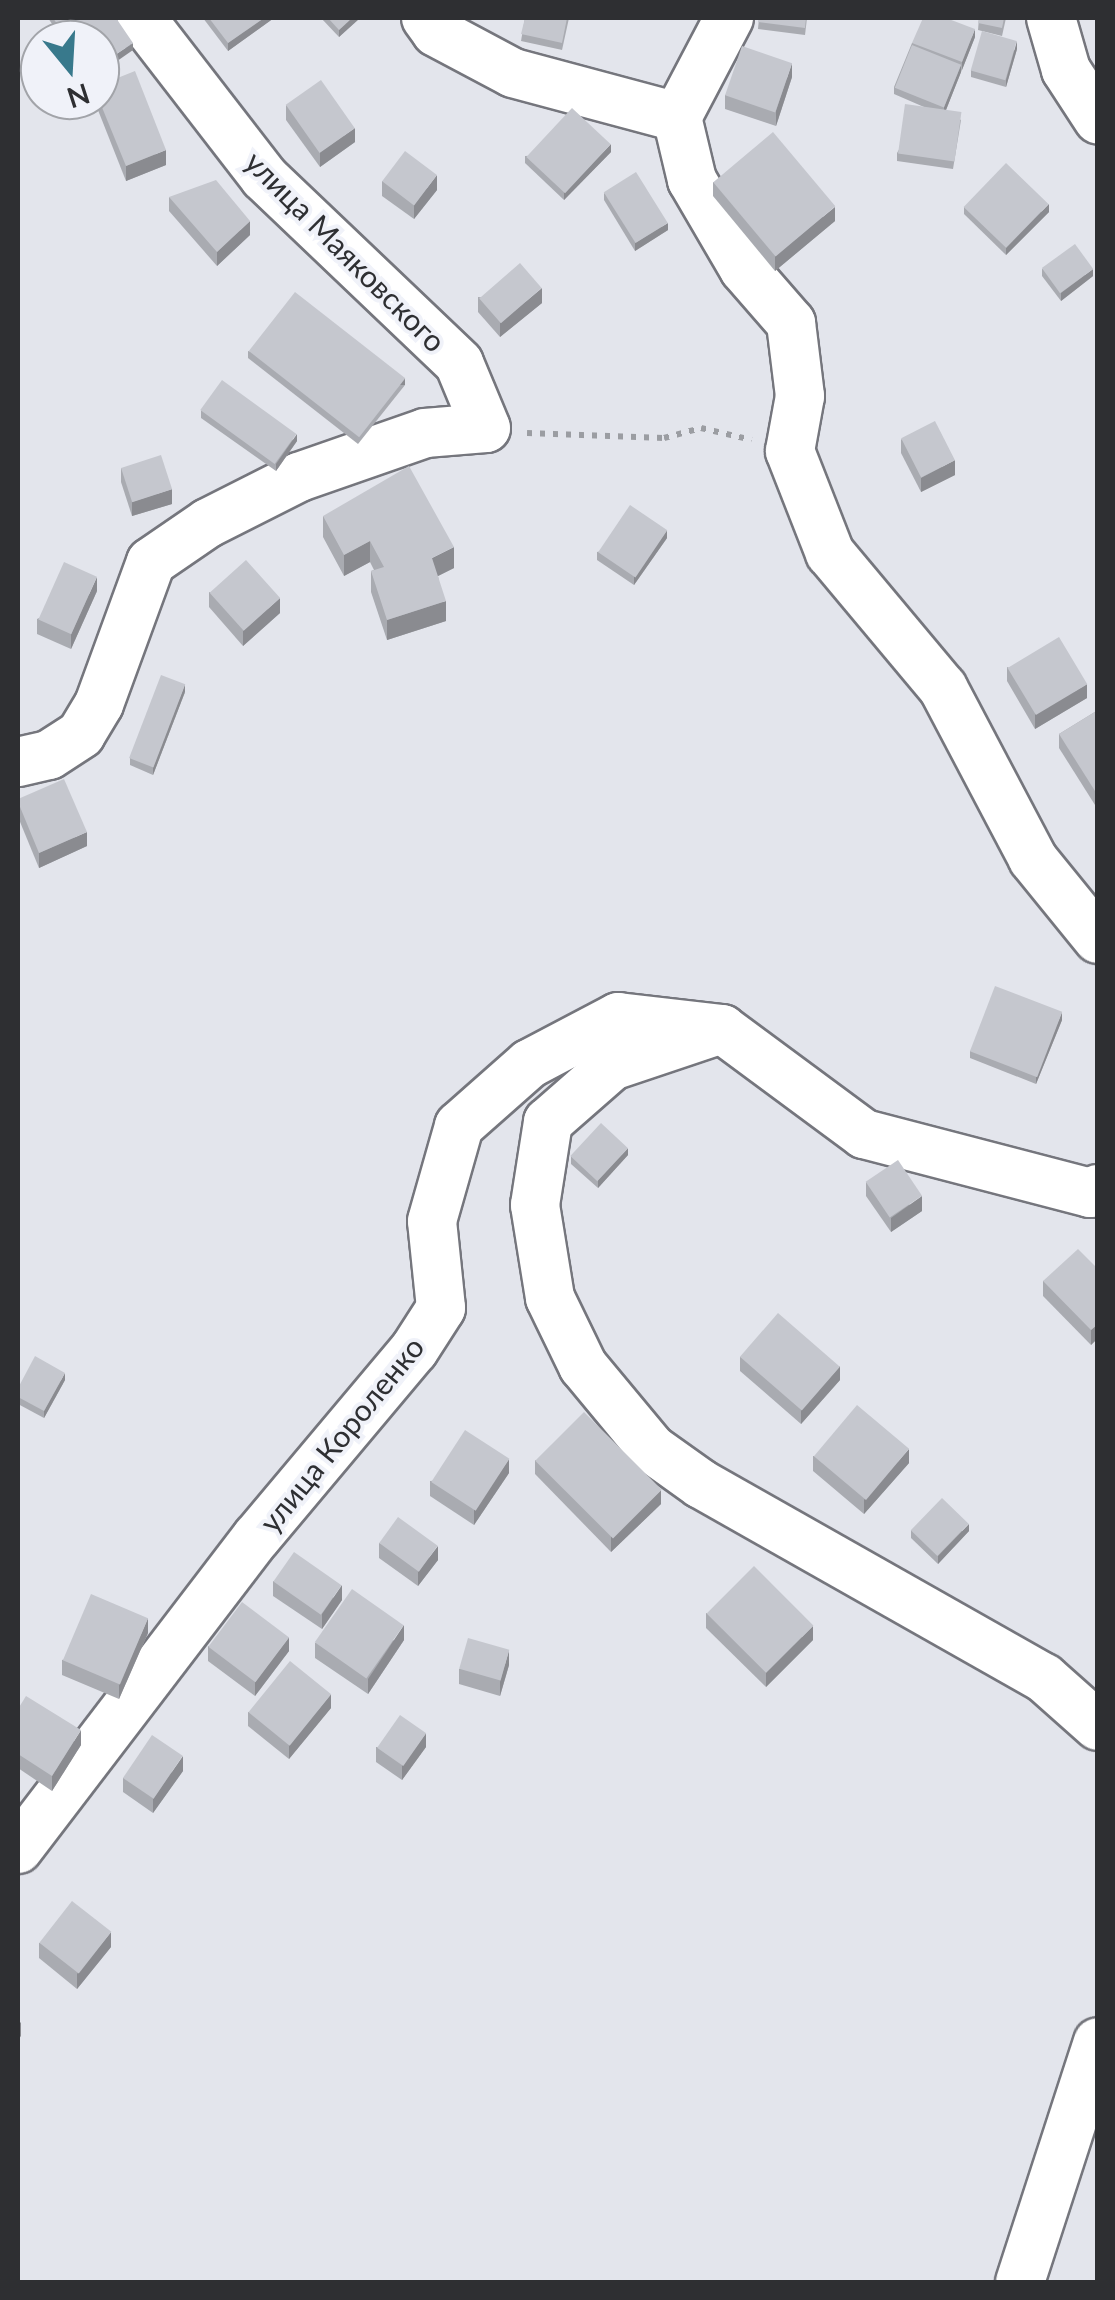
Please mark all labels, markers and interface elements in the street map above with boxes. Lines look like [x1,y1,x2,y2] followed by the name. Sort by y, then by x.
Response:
[20,20,120,120] north arrow
[63,77,94,116] text: N
[238,143,454,359] street label: улица Маяковского
[251,1329,431,1539] street label: улица Короленко

